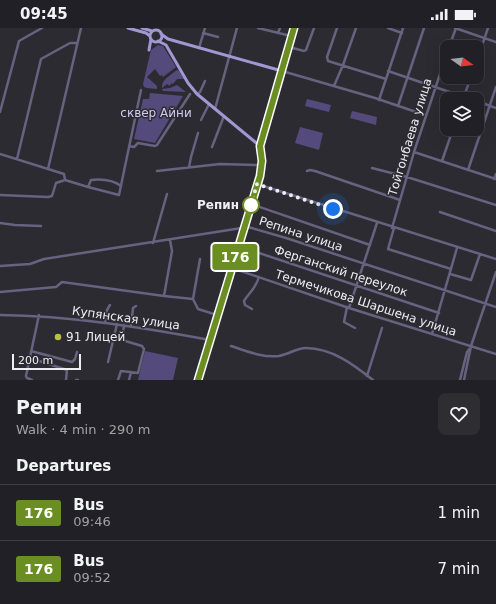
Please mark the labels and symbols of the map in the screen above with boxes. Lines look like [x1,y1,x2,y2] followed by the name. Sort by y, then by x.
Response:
[440,40,484,84] north arrow
[385,76,435,199] street label: Тойгонбаева улица
[120,106,192,120] park label: сквер Айни
[242,196,260,214] marker: Репин
[197,198,239,212] place label: Репин
[323,199,343,219] your location
[257,214,345,254] street label: Репина улица
[272,243,410,299] street label: Ферганский переулок
[212,244,258,270] line badge: 176
[273,267,458,339] street label: Термечикова Шаршена улица
[71,303,181,333] street label: Купянская улица
[66,330,125,344] place label: 91 Лицей
[53,332,63,342] marker: 91 Лицей
[12,352,81,371] scale bar

